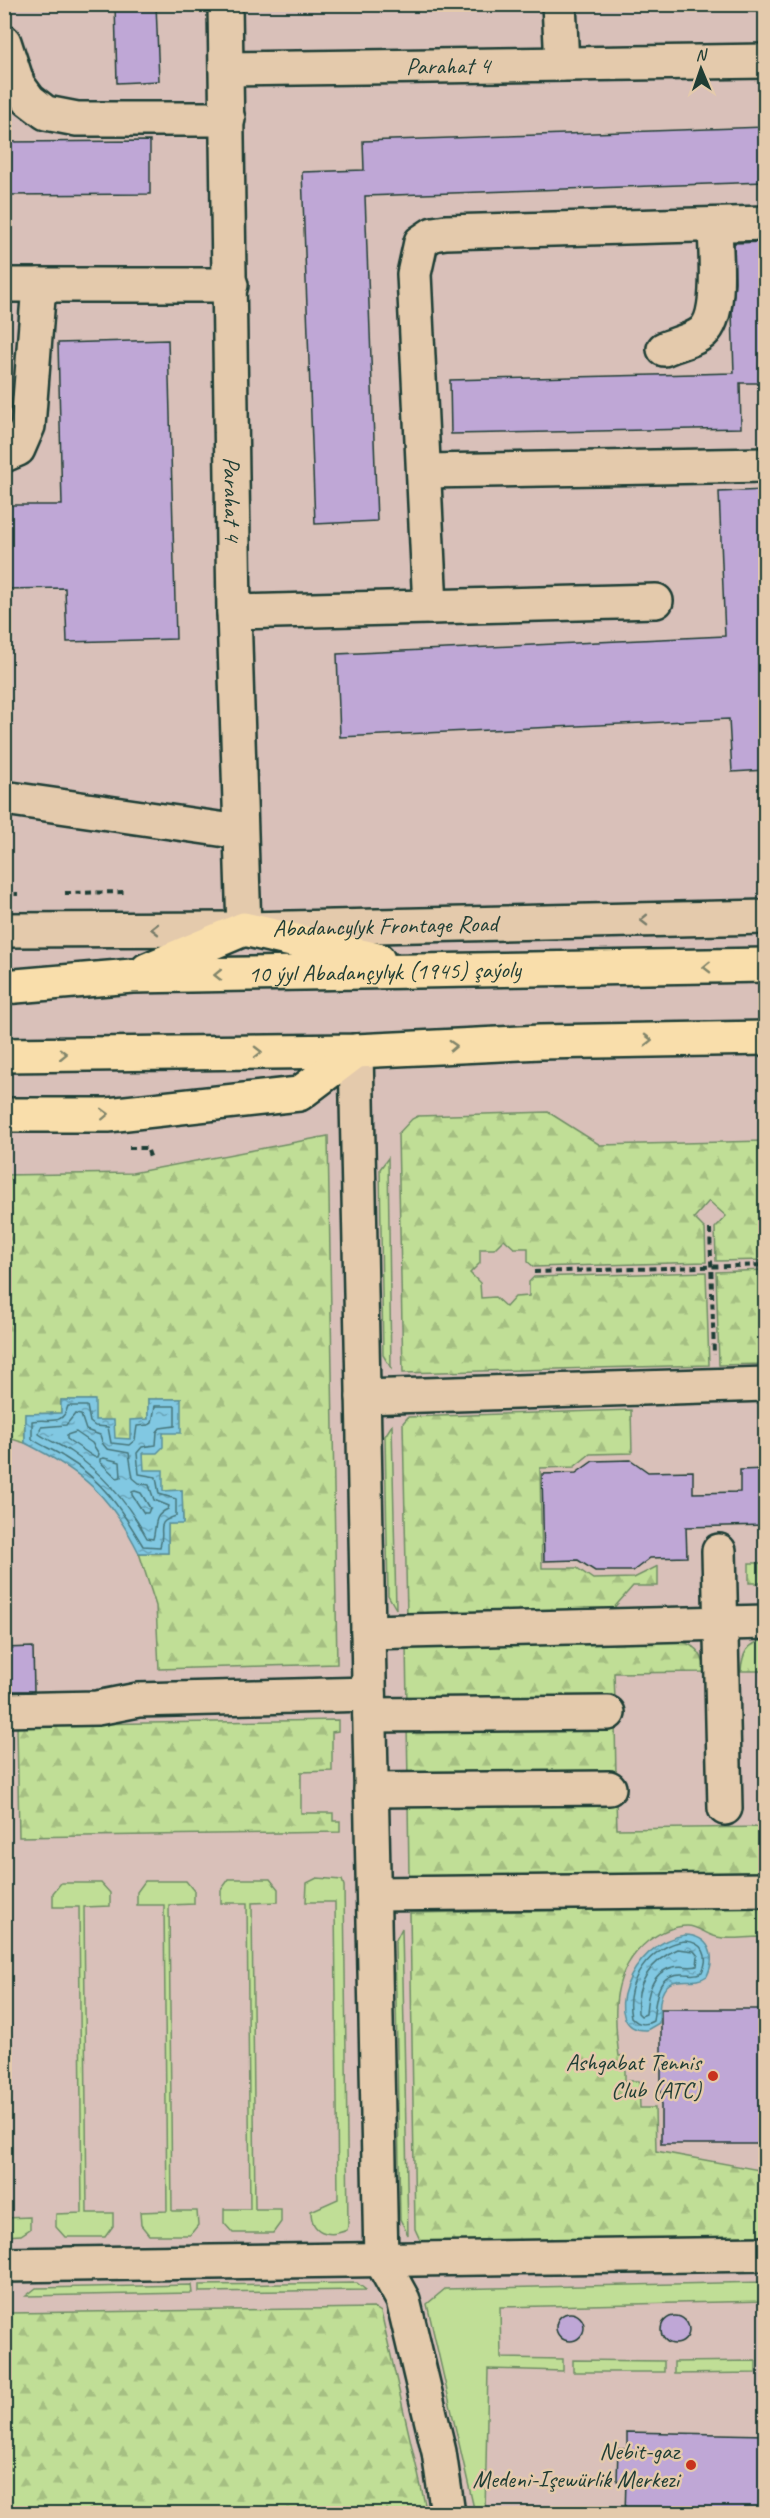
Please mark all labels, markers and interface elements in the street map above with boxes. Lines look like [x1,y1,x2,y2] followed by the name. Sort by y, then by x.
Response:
[671,39,731,99] north arrow
[695,45,709,65] text: N
[406,50,493,81] street label: Parahat 4
[217,457,248,543] street label: Parahat 4
[272,908,501,943] street label: Abadancylyk Frontage Road
[640,914,649,926] one-way arrow
[151,923,160,936] one-way arrow
[248,954,523,989] street label: 10 ýyl Abadançylyk (1945) şaýoly
[703,960,712,973] one-way arrow
[214,969,223,981] one-way arrow
[643,1034,652,1046] one-way arrow
[448,1040,457,1053] one-way arrow
[253,1046,262,1058] one-way arrow
[58,1048,67,1060] one-way arrow
[100,1108,109,1121] one-way arrow
[566,2047,703,2105] place label: Ashgabat Tennis Club (ATC)
[706,2069,720,2083] marker: Ashgabat Tennis Club (ATC)
[473,2436,681,2494] place label: Nebit-gaz Medeni-Işewürlik Merkezi
[684,2458,698,2472] marker: Nebit-gaz Medeni-Işewürlik Merkezi

